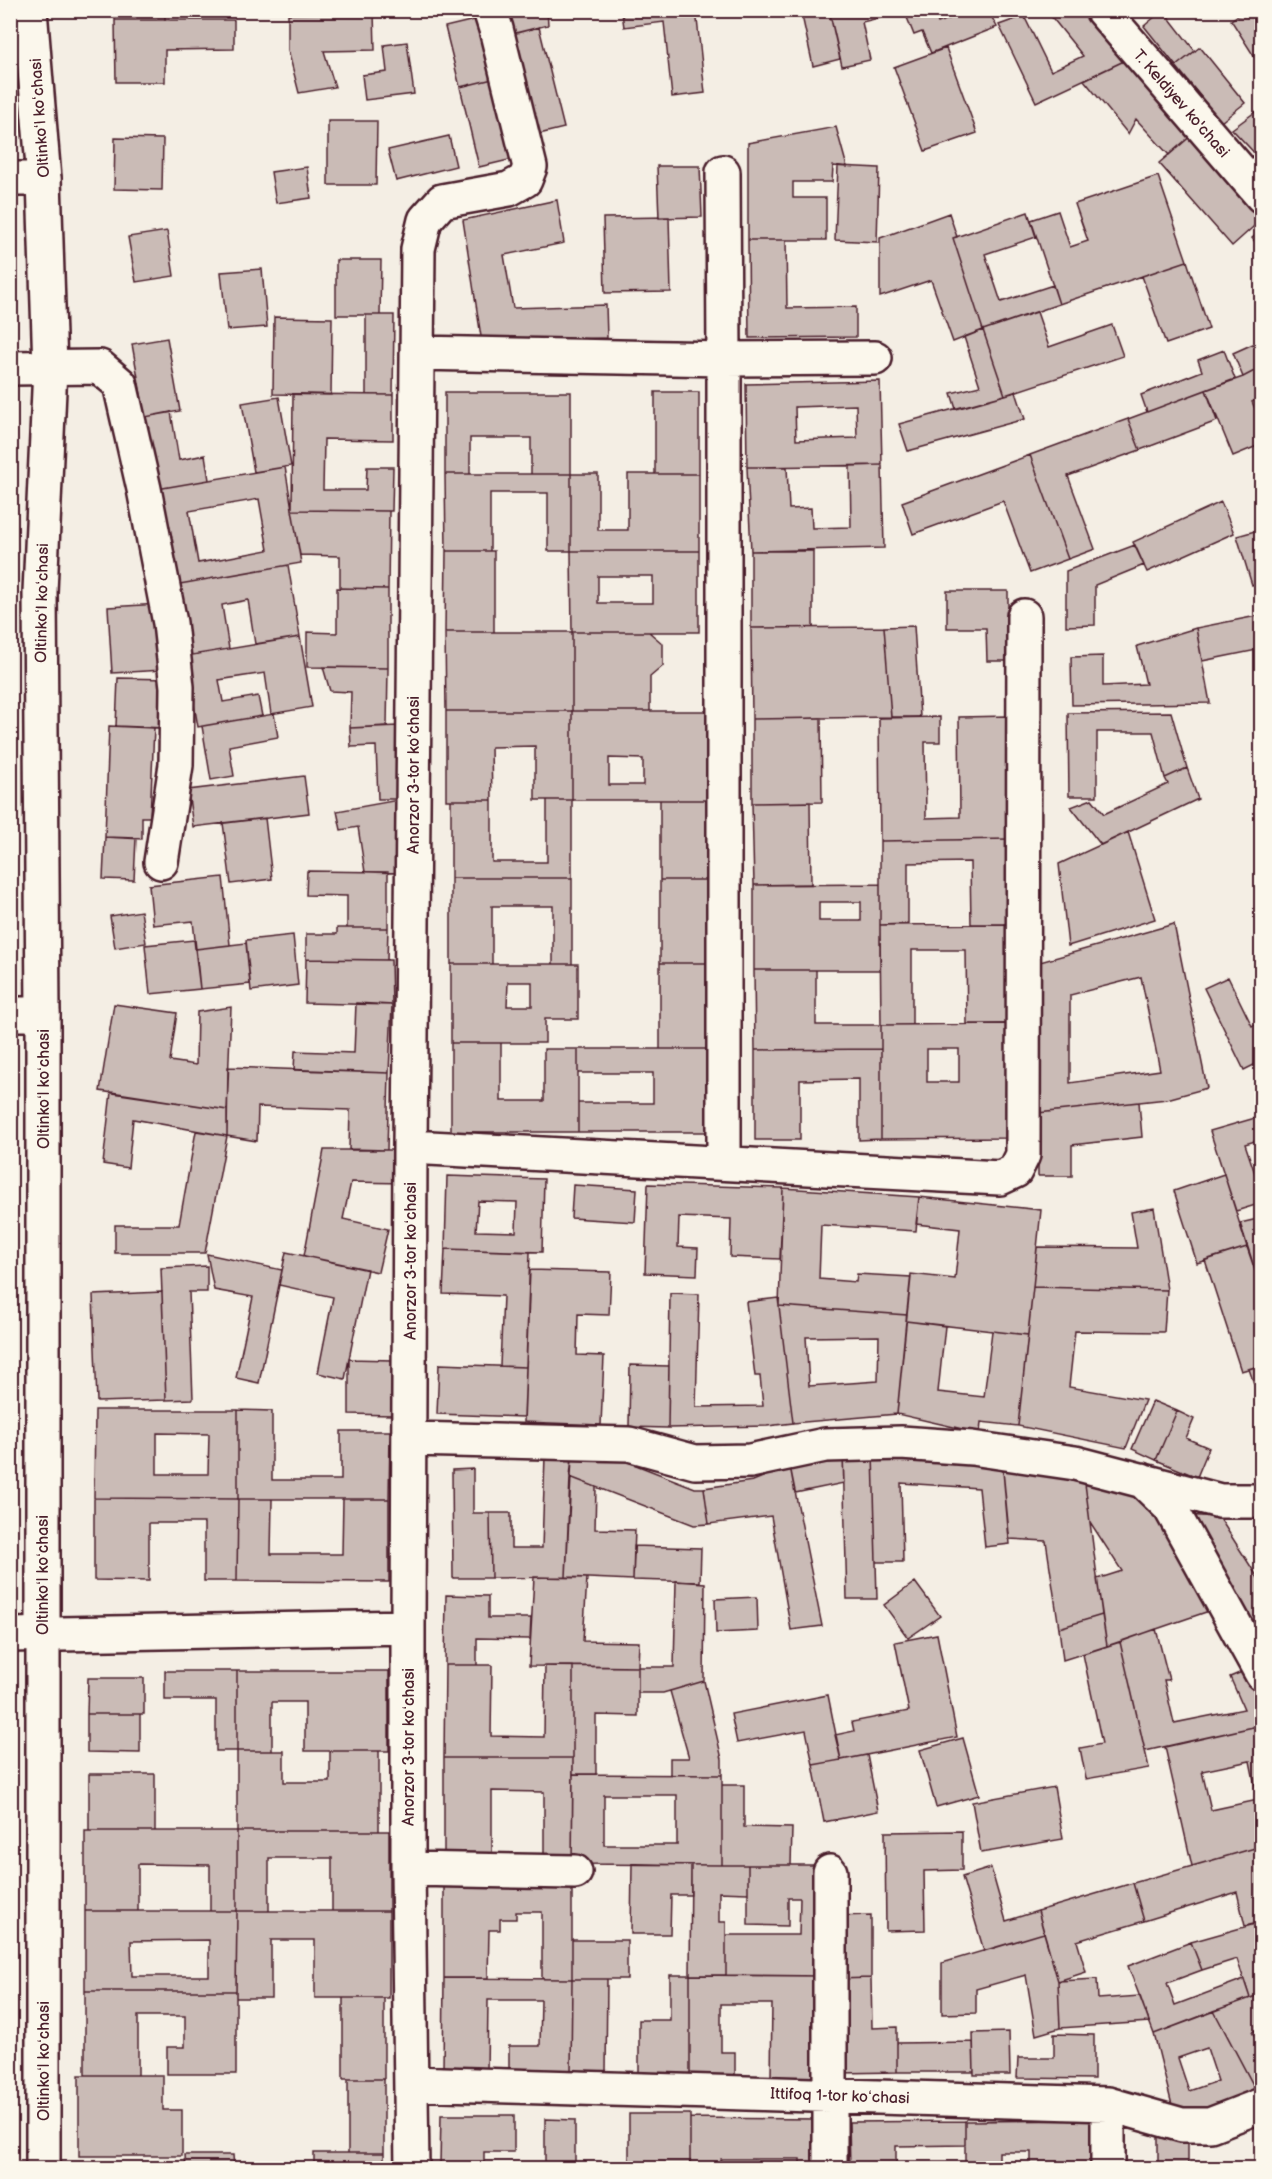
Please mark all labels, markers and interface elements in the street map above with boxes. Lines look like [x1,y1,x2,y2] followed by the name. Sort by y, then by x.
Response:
[1129,46,1233,162] street label: T. Keldiyev ko'chasi
[27,57,54,178] street label: Oltinkoʻl koʻchasi
[32,543,53,663] street label: Oltinkoʻl koʻchasi
[405,696,424,854] street label: Anorzor 3-tor koʻchasi
[35,1029,54,1149] street label: Oltinkoʻl koʻchasi
[402,1182,421,1340] street label: Anorzor 3-tor koʻchasi
[34,1515,53,1635] street label: Oltinkoʻl koʻchasi
[400,1668,419,1826] street label: Anorzor 3-tor koʻchasi
[35,2001,54,2121] street label: Oltinkoʻl koʻchasi
[770,2085,910,2108] street label: Ittifoq 1-tor koʻchasi

